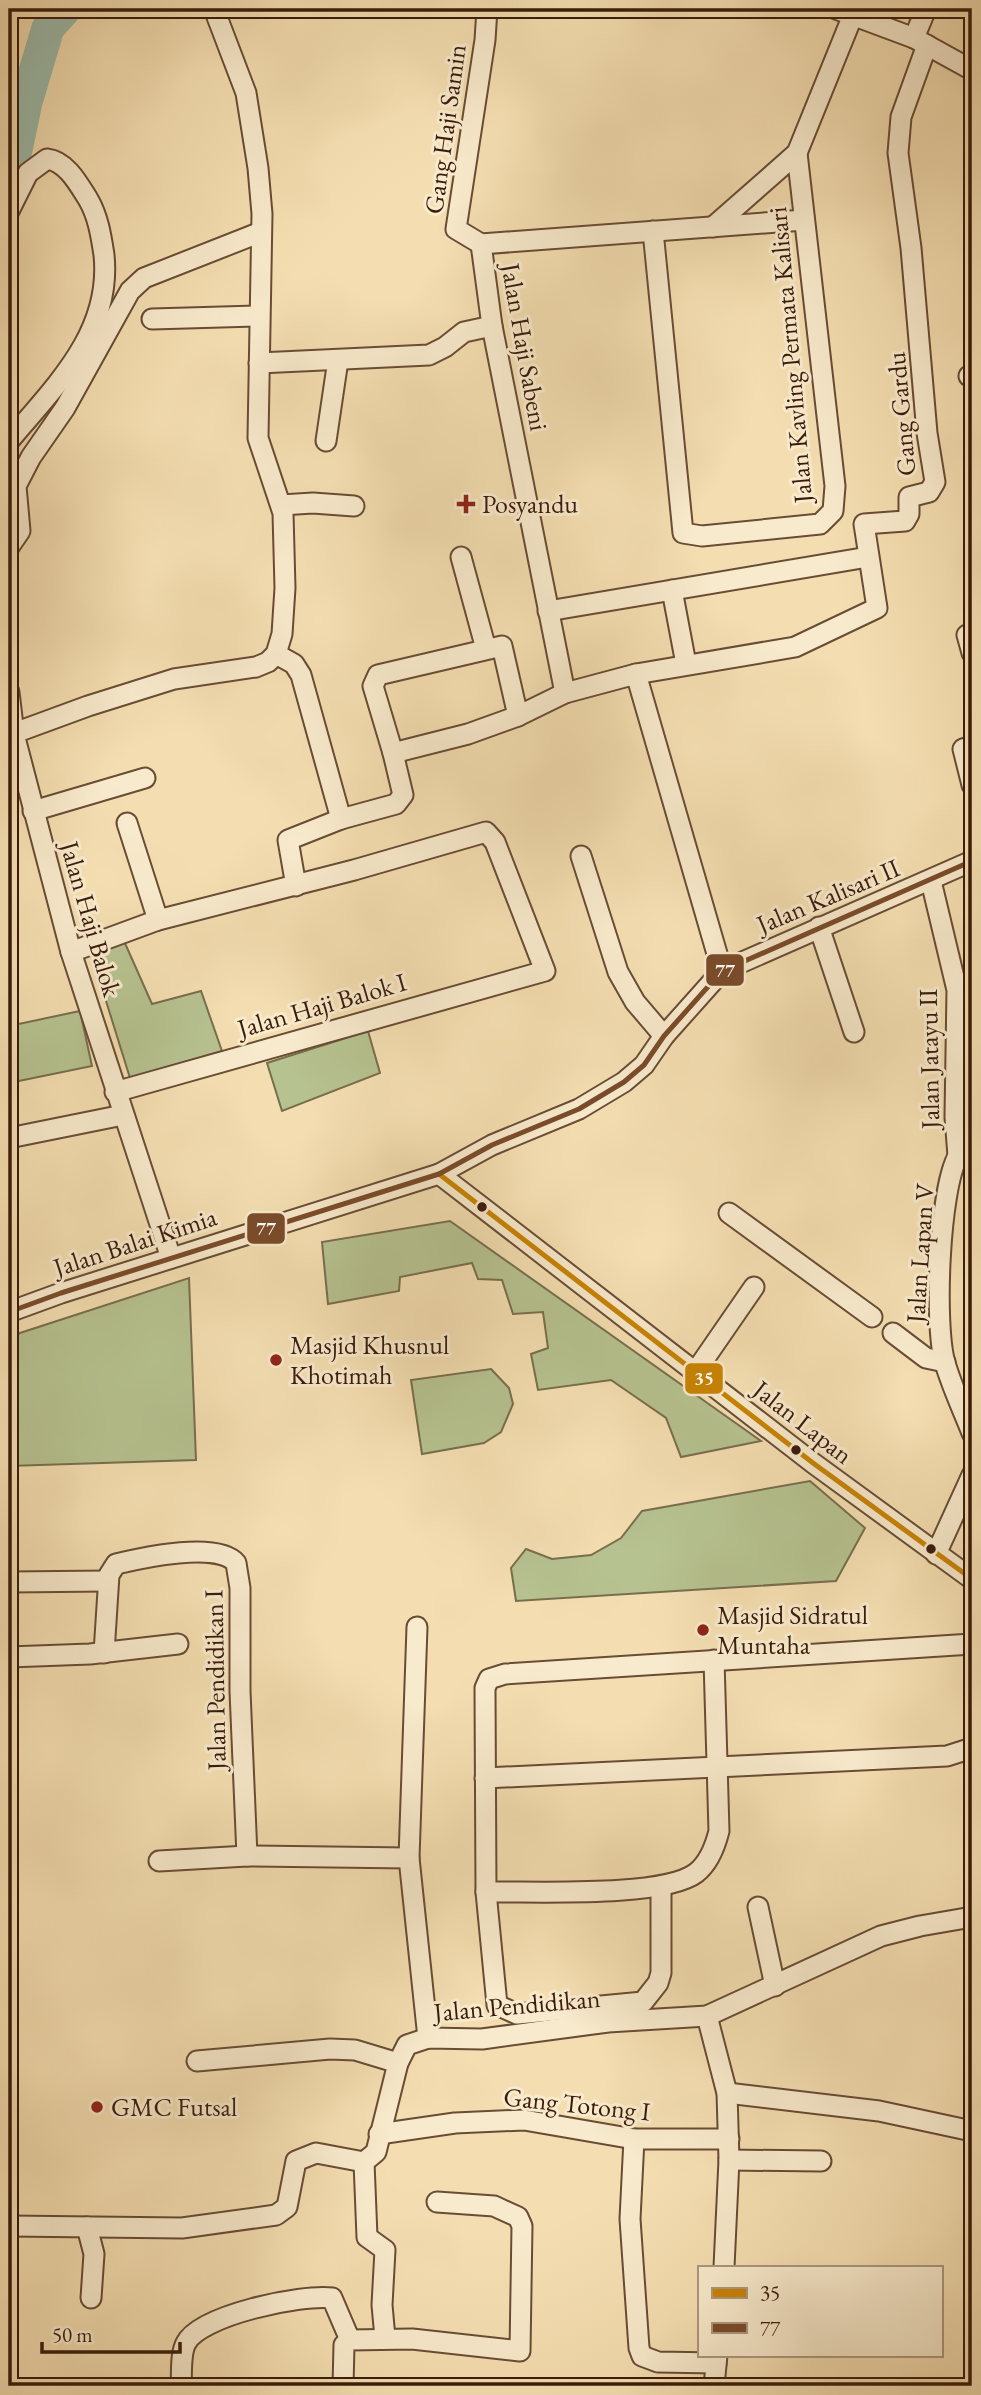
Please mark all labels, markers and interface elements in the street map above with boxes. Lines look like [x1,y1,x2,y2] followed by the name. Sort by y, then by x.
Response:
[416,42,474,216] street label: Gang Haji Samin
[760,205,820,507] street label: Jalan Kavling Permata Kalisari
[493,259,556,433] street label: Jalan Haji Sabeni
[879,350,923,477] street label: Gang Gardu
[482,487,578,521] place label: Posyandu
[456,494,476,514] marker: Posyandu
[52,836,130,1001] street label: Jalan Haji Balok
[749,851,905,942] street label: Jalan Kalisari II
[705,953,745,987] line badge: 77
[715,958,736,983] text: 77
[232,965,410,1046] street label: Jalan Haji Balok I
[911,988,947,1131] street label: Jalan Jatayu II
[898,1181,942,1326] street label: Jalan Lapan V
[47,1199,222,1285] street label: Jalan Balai Kimia
[475,1200,489,1214] unlabelled marker
[246,1212,286,1245] line badge: 77
[256,1216,277,1241] text: 77
[290,1328,449,1392] place label: Masjid Khusnul Khotimah
[268,1352,284,1368] marker: Masjid Khusnul Khotimah
[684,1362,724,1395] line badge: 35
[694,1366,714,1391] text: 35
[745,1371,860,1472] street label: Jalan Lapan
[789,1443,803,1457] unlabelled marker
[924,1542,938,1556] unlabelled marker
[196,1589,234,1773] street label: Jalan Pendidikan I
[717,1598,868,1662] place label: Masjid Sidratul Muntaha
[695,1622,711,1638] marker: Masjid Sidratul Muntaha
[430,1981,602,2029] street label: Jalan Pendidikan
[502,2079,652,2129] street label: Gang Totong I
[111,2090,237,2124] place label: GMC Futsal
[89,2099,105,2115] marker: GMC Futsal
[698,2266,942,2356] legend
[760,2279,780,2306] text: 35
[42,2311,180,2355] scale bar
[760,2315,781,2342] text: 77
[52,2321,93,2348] text: 50 m

